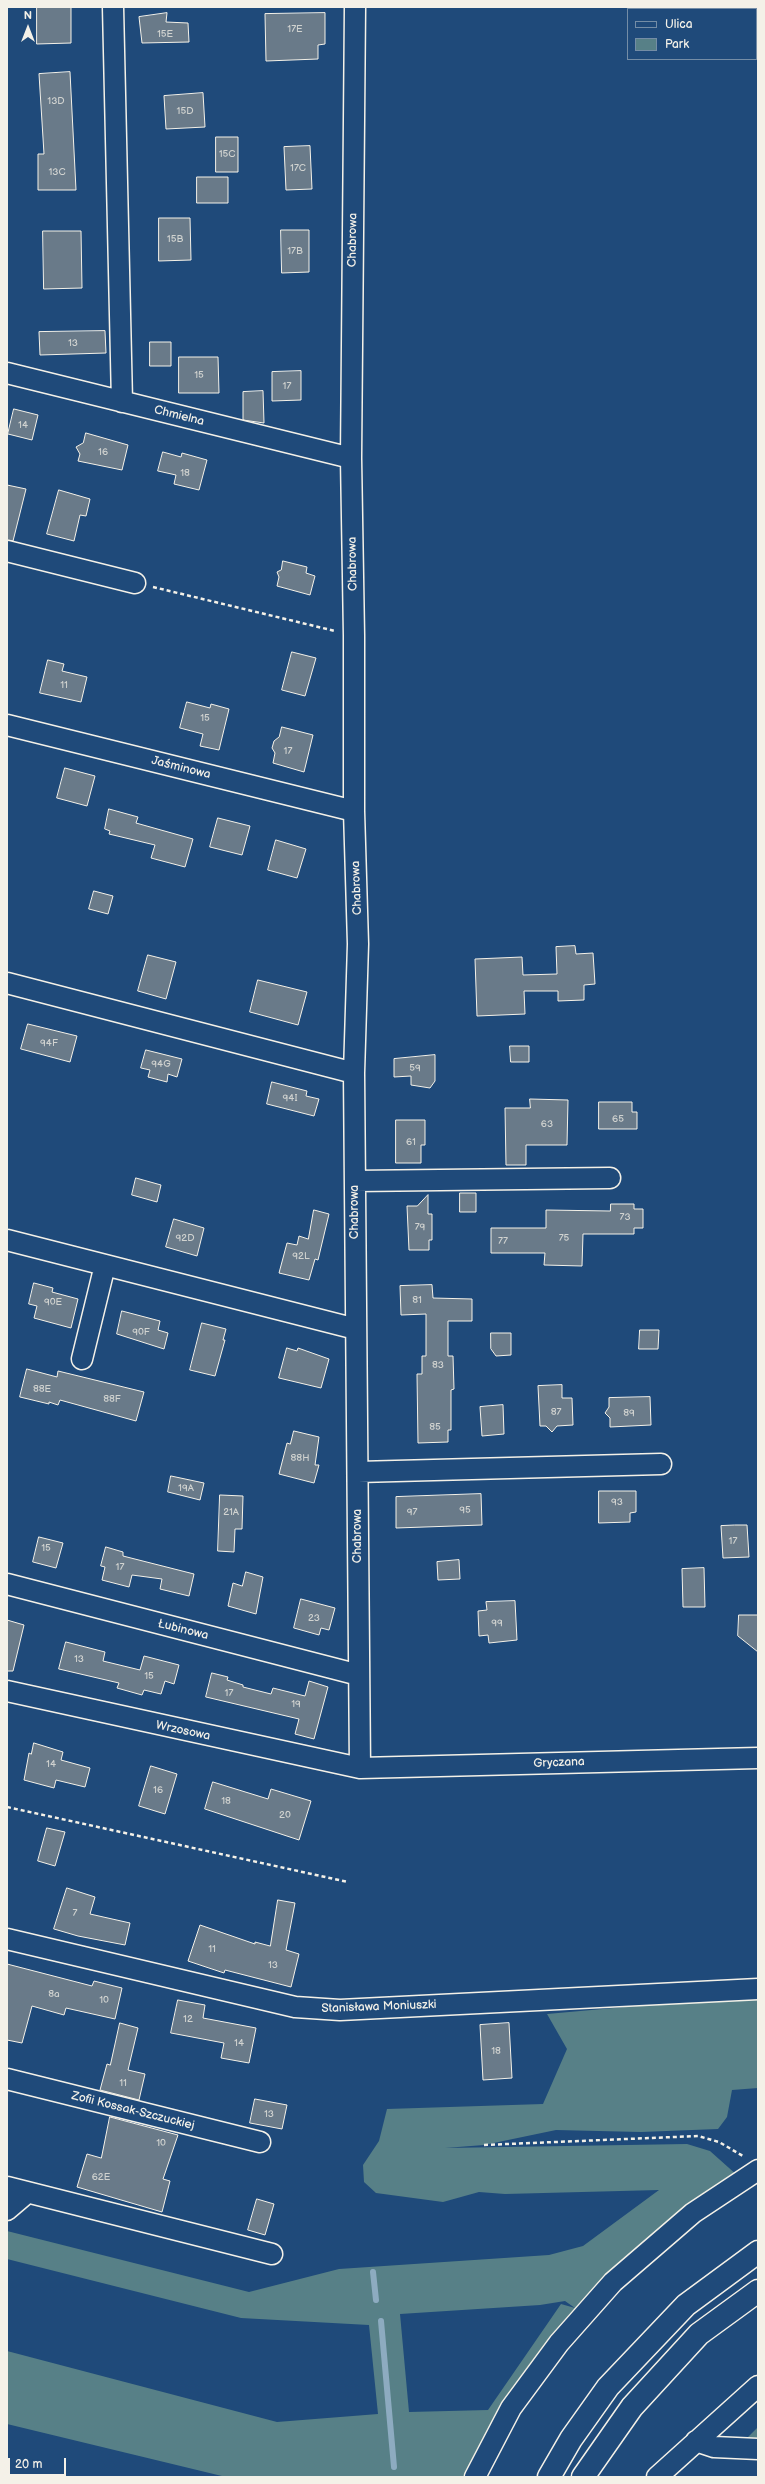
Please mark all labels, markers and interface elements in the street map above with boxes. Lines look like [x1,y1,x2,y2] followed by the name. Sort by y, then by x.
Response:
[8,8,48,48] north arrow
[627,8,757,60] legend
[24,9,32,22] text: N
[665,17,692,32] text: Ulica
[287,23,303,35] house number: 17E
[157,28,173,40] house number: 15E
[665,37,689,52] text: Park
[47,95,65,107] house number: 13D
[177,105,193,117] house number: 15D
[219,148,235,160] house number: 15C
[290,162,306,174] house number: 17C
[48,166,66,178] house number: 13C
[345,213,361,267] street label: Chabrowa
[167,233,183,245] house number: 15B
[287,245,303,257] house number: 17B
[68,337,78,349] house number: 13
[194,369,204,381] house number: 15
[283,380,291,392] house number: 17
[152,403,206,429] street label: Chmielna
[18,419,28,431] house number: 14
[98,446,108,458] house number: 16
[180,467,190,479] house number: 18
[345,537,361,591] street label: Chabrowa
[60,679,68,691] house number: 11
[200,712,210,724] house number: 15
[284,745,292,757] house number: 17
[150,754,212,782] street label: Jaśminowa
[349,861,365,915] street label: Chabrowa
[40,1037,58,1049] house number: 94F
[151,1058,171,1070] house number: 94G
[409,1062,421,1074] house number: 59
[283,1092,297,1104] house number: 94I
[612,1113,624,1125] house number: 65
[541,1118,553,1130] house number: 63
[406,1136,416,1148] house number: 61
[348,1185,362,1239] street label: Chabrowa
[619,1211,631,1223] house number: 73
[415,1221,425,1233] house number: 79
[176,1232,194,1244] house number: 92D
[559,1232,569,1244] house number: 75
[498,1235,508,1247] house number: 77
[292,1250,310,1262] house number: 92L
[412,1294,422,1306] house number: 81
[44,1296,62,1308] house number: 90E
[132,1326,150,1338] house number: 90F
[432,1359,444,1371] house number: 83
[33,1383,51,1395] house number: 88E
[103,1393,121,1405] house number: 88F
[551,1406,561,1418] house number: 87
[623,1407,635,1419] house number: 89
[429,1421,441,1433] house number: 85
[291,1452,309,1464] house number: 88H
[178,1482,194,1494] house number: 19A
[611,1496,623,1508] house number: 93
[459,1504,471,1516] house number: 95
[223,1506,239,1518] house number: 21A
[407,1506,417,1518] house number: 97
[351,1509,365,1563] street label: Chabrowa
[729,1535,737,1547] house number: 17
[41,1542,51,1554] house number: 15
[116,1561,124,1573] house number: 17
[308,1612,320,1624] house number: 23
[156,1617,210,1643] street label: Łubinowa
[491,1617,503,1629] house number: 99
[74,1653,84,1665] house number: 13
[144,1670,154,1682] house number: 15
[225,1687,233,1699] house number: 17
[291,1698,301,1710] house number: 19
[154,1718,212,1744] street label: Wrzosowa
[533,1755,585,1771] street label: Gryczana
[46,1758,56,1770] house number: 14
[153,1784,163,1796] house number: 16
[221,1795,231,1807] house number: 18
[279,1809,291,1821] house number: 20
[73,1907,77,1919] house number: 7
[208,1943,216,1955] house number: 11
[268,1959,278,1971] house number: 13
[48,1988,60,2000] house number: 8a
[99,1994,109,2006] house number: 10
[321,1998,437,2016] street label: Stanisława Moniuszki
[183,2013,193,2025] house number: 12
[234,2037,244,2049] house number: 14
[491,2045,501,2057] house number: 18
[119,2077,127,2089] house number: 11
[70,2089,196,2133] street label: Zofii Kossak-Szczuckiej
[264,2108,274,2120] house number: 13
[156,2137,166,2149] house number: 10
[92,2171,110,2183] house number: 62E
[10,2450,68,2476] scale bar
[15,2457,42,2472] text: 20 m

